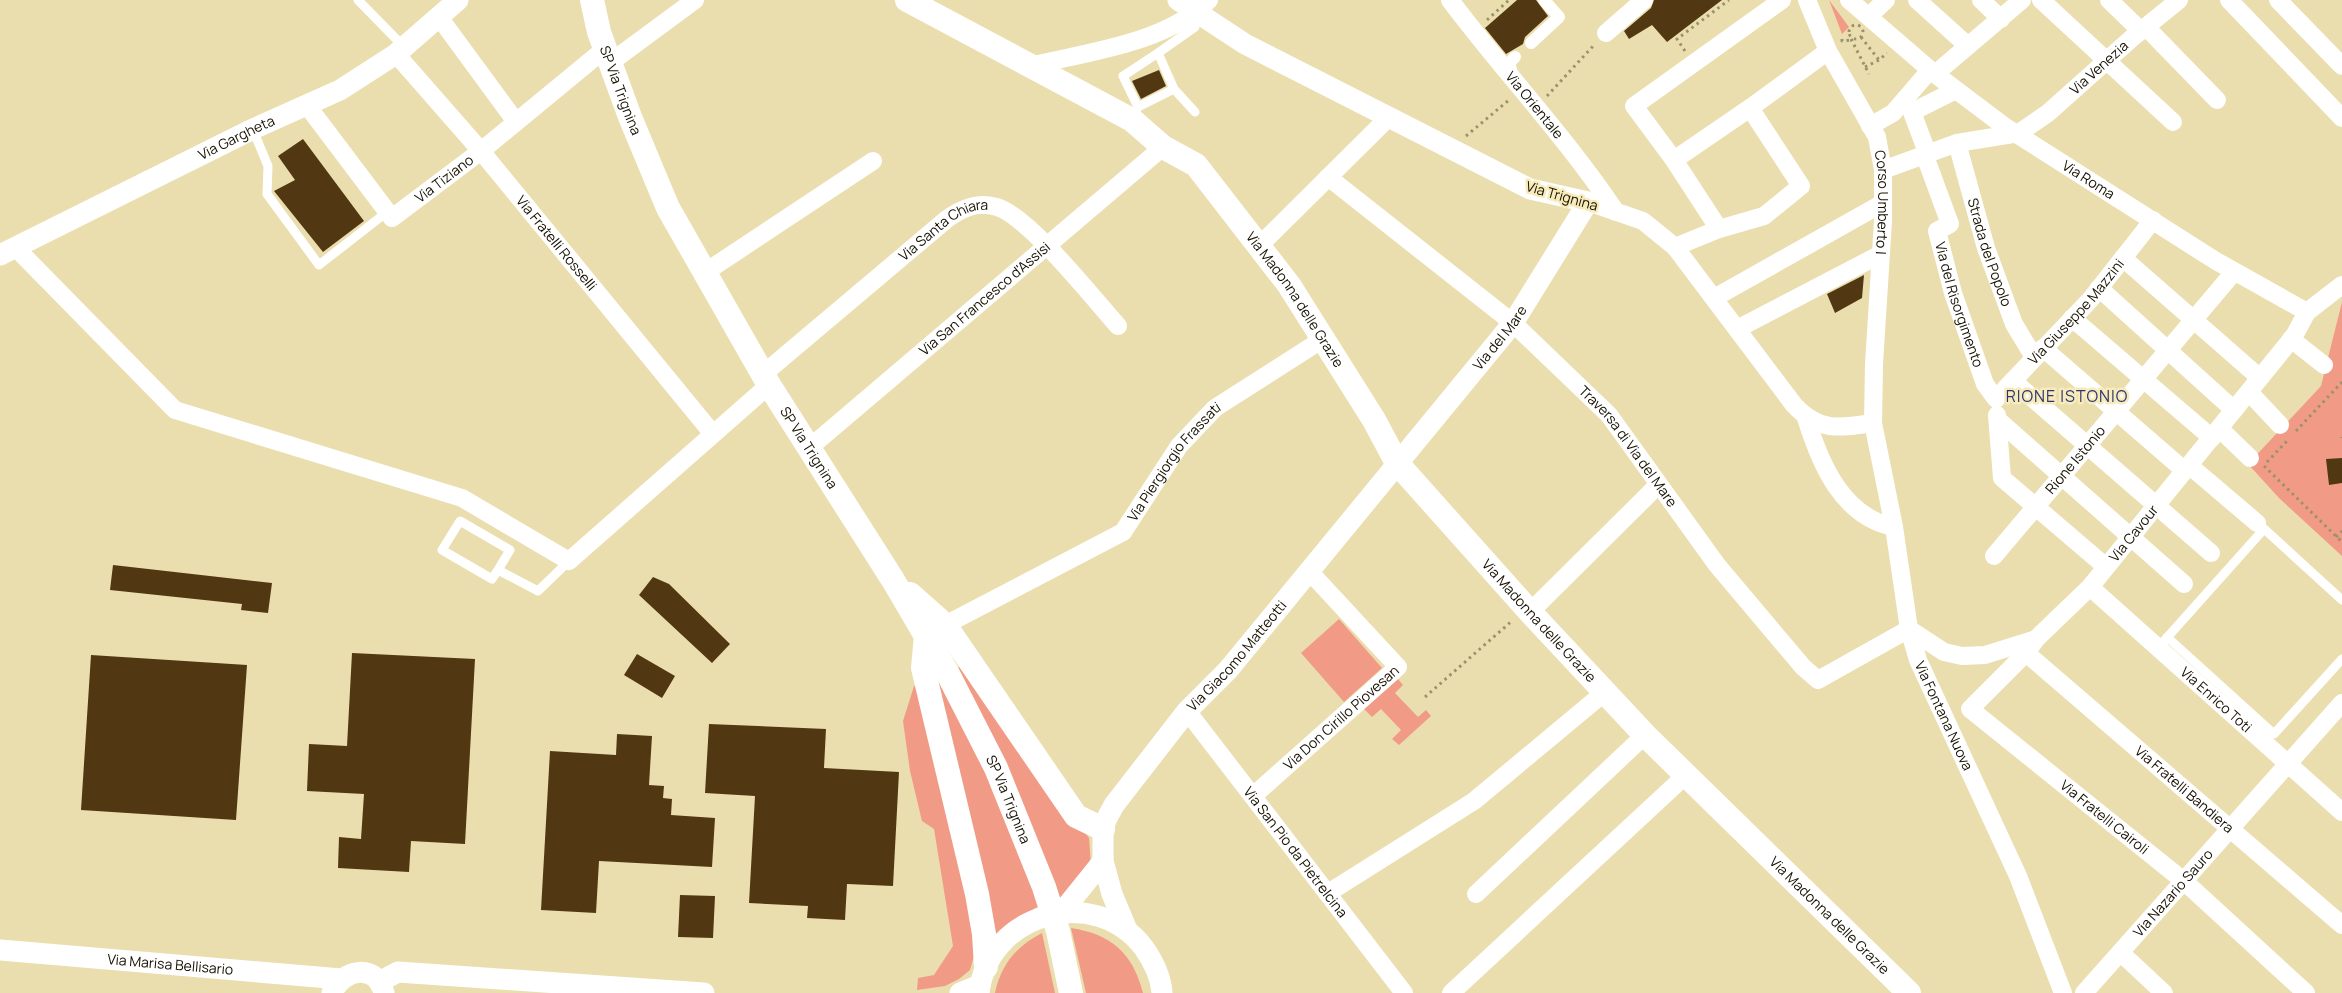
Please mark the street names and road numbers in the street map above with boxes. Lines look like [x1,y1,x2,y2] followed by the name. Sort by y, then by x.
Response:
[2065,36,2132,98] street label: Via Venezia
[596,43,646,138] street label: SP Via Trignina
[1502,67,1568,142] street label: Via Orientale
[195,111,277,164] street label: Via Gargheta
[1871,149,1893,255] street label: Corso Umberto I
[411,150,477,207] street label: Via Tiziano
[2059,156,2119,203] street label: Via Roma
[1524,176,1600,215] street label: Via Trignina
[512,191,601,294] street label: Via Fratelli Rosselli
[894,195,988,265] street label: Via Santa Chiara
[1964,196,2017,309] street label: Strada del Popolo
[1242,228,1349,371] street label: Via Madonna delle Grazie
[915,237,1054,359] street label: Via San Francesco d'Assisi
[1931,240,1988,370] street label: Via del Risorgimento
[2023,255,2128,368] street label: Via Giuseppe Mazzini
[1468,302,1531,374] street label: Via del Mare
[1575,381,1682,510] street label: Traversa di Via del Mare
[1123,397,1224,525] street label: Via Piergiorgio Frassati
[776,403,843,492] street label: SP Via Trignina
[2041,421,2109,498] street label: Rione Istonio
[2104,501,2162,565] street label: Via Cavour
[1478,555,1601,686] street label: Via Madonna delle Grazie
[1182,596,1290,715] street label: Via Giacomo Matteotti
[1911,658,1978,773] street label: Via Fontana Nuova
[1279,661,1403,774] street label: Via Don Cirillo Piovesan
[2177,662,2256,736] street label: Via Enrico Toti
[2131,741,2238,837] street label: Via Fratelli Bandiera
[982,752,1036,846] street label: SP Via Trignina
[2056,775,2153,858] street label: Via Fratelli Cairoli
[1240,782,1352,921] street label: Via San Pio da Pietrelcina
[2129,845,2217,941] street label: Via Nazario Sauro
[1766,852,1894,978] street label: Via Madonna delle Grazie
[107,949,234,979] street label: Via Marisa Bellisario

